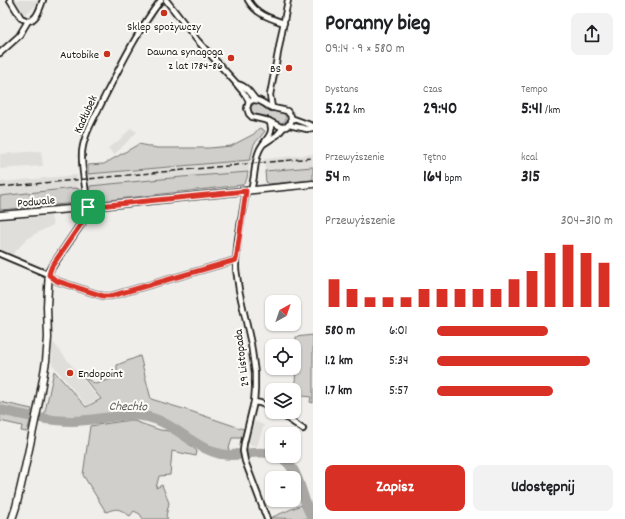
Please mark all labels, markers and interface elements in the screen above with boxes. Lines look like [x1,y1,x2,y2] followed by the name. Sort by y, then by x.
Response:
[159,8,169,18] marker: Sklep spożywczy
[325,9,430,40] text: Poranny bieg
[571,13,613,55] button: share
[127,19,202,36] place label: Sklep spożywczy
[325,40,405,59] text: 09:14 · 9 × 580 m
[147,44,223,75] place label: Dawna synagoga z lat 1784-86
[60,47,99,64] place label: Autobike
[102,49,112,59] marker: Autobike
[226,53,236,63] marker: Dawna synagoga z lat 1784-86
[270,61,281,78] place label: BS
[284,63,294,73] marker: BS
[325,82,359,98] text: Dystans
[423,82,442,98] text: Czas
[521,82,548,98] text: Tempo
[70,93,103,137] street label: Kadłubek
[325,98,351,122] text: 5.22
[423,98,457,122] text: 29:40
[521,98,542,122] text: 5:41
[351,103,365,119] text: km
[542,103,560,119] text: /km
[325,150,384,166] text: Przewyższenie
[423,150,446,166] text: Tętno
[521,150,538,166] text: kcal
[325,166,340,190] text: 54
[423,166,442,190] text: 164
[521,166,540,190] text: 315
[340,171,350,187] text: m
[442,171,462,187] text: bpm
[71,190,105,224] pin
[17,192,56,213] street label: Podwale
[77,196,99,218] icon: arrive
[325,212,395,231] text: Przewyższenie
[561,212,613,231] text: 304–310 m
[265,295,301,331] north arrow
[265,295,301,507] map controls
[325,322,355,341] text: 580 m
[389,322,407,341] text: 6:01
[230,328,254,388] street label: 29 Listopada
[265,339,301,375] button: locate
[325,352,353,371] text: 1.2 km
[389,352,408,371] text: 5:34
[78,366,124,383] place label: Endopoint
[65,368,75,378] marker: Endopoint
[325,382,352,401] text: 1.7 km
[389,382,408,401] text: 5:57
[265,383,301,419] button: layers
[109,398,149,417] water label: Chechło
[265,427,301,463] button: +
[325,465,465,511] button: Zapisz
[473,465,613,511] button: Udostępnij
[265,471,301,507] button: −

